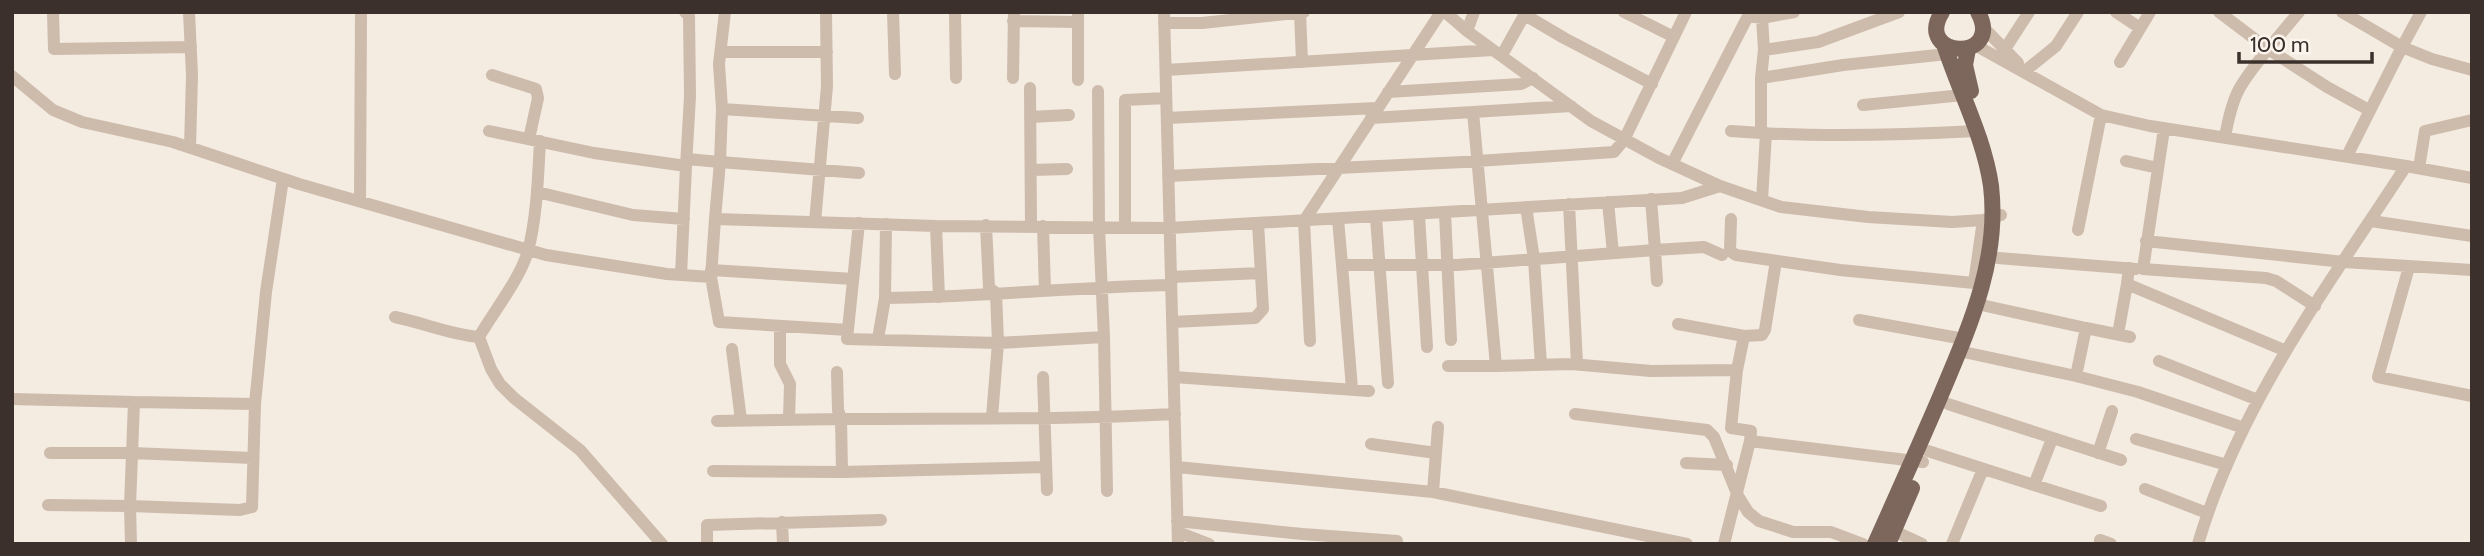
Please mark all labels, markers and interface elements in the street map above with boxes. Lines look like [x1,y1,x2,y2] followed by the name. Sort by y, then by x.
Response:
[2239,21,2372,65] scale bar
[2250,32,2309,57] text: 100 m

